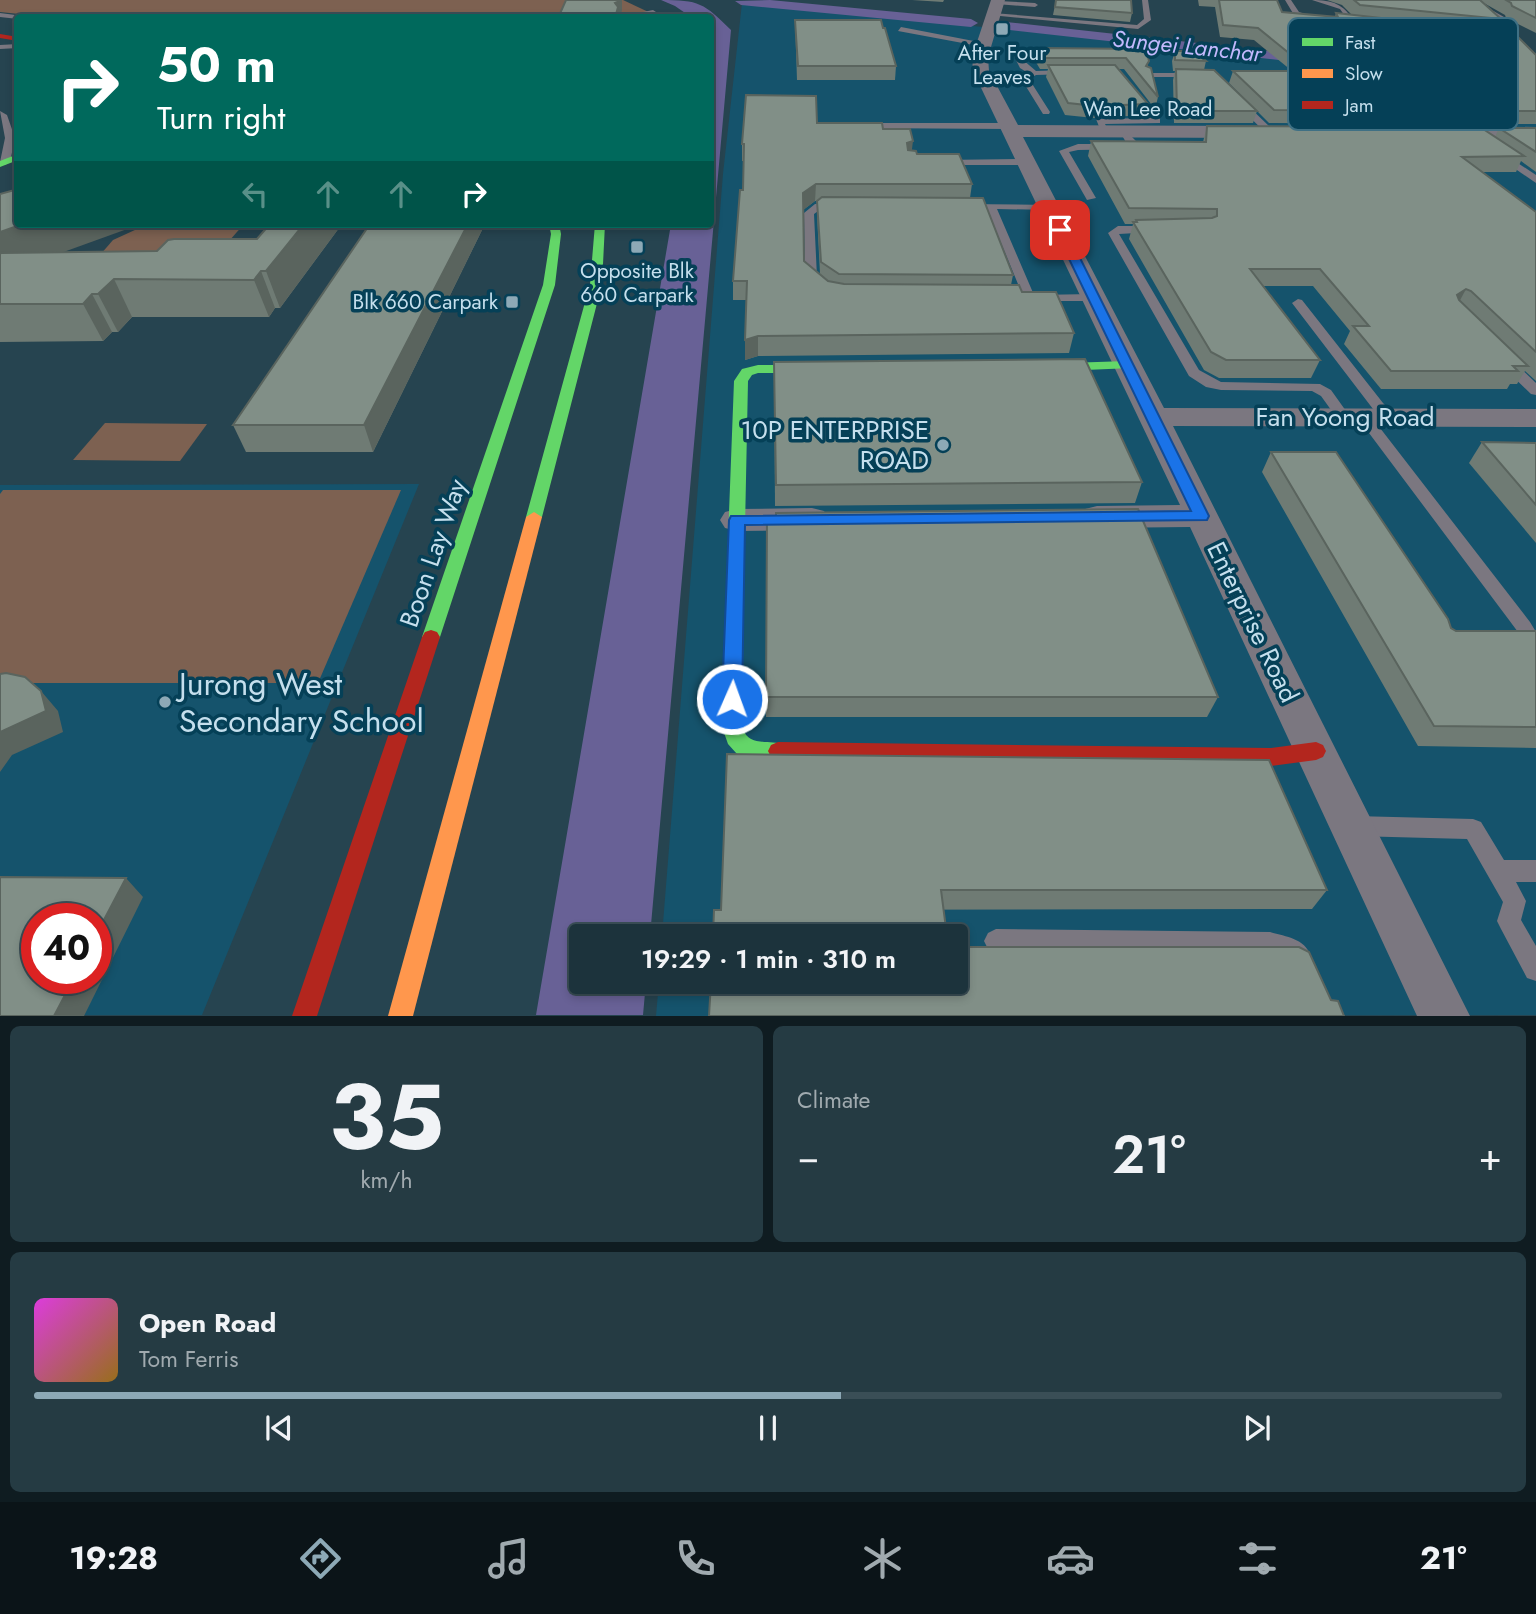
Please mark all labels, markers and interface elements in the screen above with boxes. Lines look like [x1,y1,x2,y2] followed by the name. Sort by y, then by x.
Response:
[1288,18,1518,130] legend
[994,21,1010,37] marker: After Four Leaves
[1111,21,1265,71] water label: Sungei Lanchar
[1345,29,1376,56] text: Fast
[157,30,276,100] text: 50 m
[958,38,1047,92] place label: After Four Leaves
[42,42,133,133] icon: right
[1345,60,1383,87] text: Slow
[1342,92,1374,119] text: Jam
[1084,94,1212,124] street label: Wan Lee Road
[157,95,286,141] text: Turn right
[236,175,274,213] icon: left
[309,175,347,213] icon: ahead
[382,175,420,213] icon: ahead
[455,175,493,213] icon: right
[1030,200,1090,260] pin
[1041,211,1079,249] icon: arrive
[629,239,645,255] marker: Opposite Blk 660 Carpark
[580,256,695,310] place label: Opposite Blk 660 Carpark
[353,287,499,317] place label: Blk 660 Carpark
[504,294,520,310] marker: Blk 660 Carpark
[1256,398,1434,436] street label: Fan Yoong Road
[741,411,929,479] place label: 10P ENTERPRISE ROAD
[935,437,951,453] marker: 10P ENTERPRISE ROAD
[390,473,476,632] street label: Boon Lay Way
[1198,535,1308,709] street label: Enterprise Road
[175,661,424,744] place label: Jurong West Secondary School
[695,662,769,736] position arrow
[157,694,173,710] marker: Jurong West Secondary School
[21,903,112,994] speed limit sign: 40
[641,940,896,978] text: 19:29 · 1 min · 310 m
[329,1052,444,1183] text: 35
[797,1083,870,1117] text: Climate
[1112,1117,1186,1193] text: 21°
[797,1129,819,1184] text: −
[1479,1129,1502,1184] text: +
[361,1163,412,1197] text: km/h
[139,1304,276,1342] text: Open Road
[139,1342,238,1376] text: Tom Ferris
[260,1409,298,1447] icon: previous
[749,1409,787,1447] icon: pause
[1238,1409,1276,1447] icon: next
[296,1534,345,1583] icon: directions
[484,1534,533,1583] icon: music
[671,1534,720,1583] icon: phone
[858,1534,907,1583] icon: climate
[1046,1534,1095,1583] icon: car
[1233,1534,1282,1583] icon: filters
[69,1535,158,1581] text: 19:28
[1420,1535,1467,1581] text: 21°

